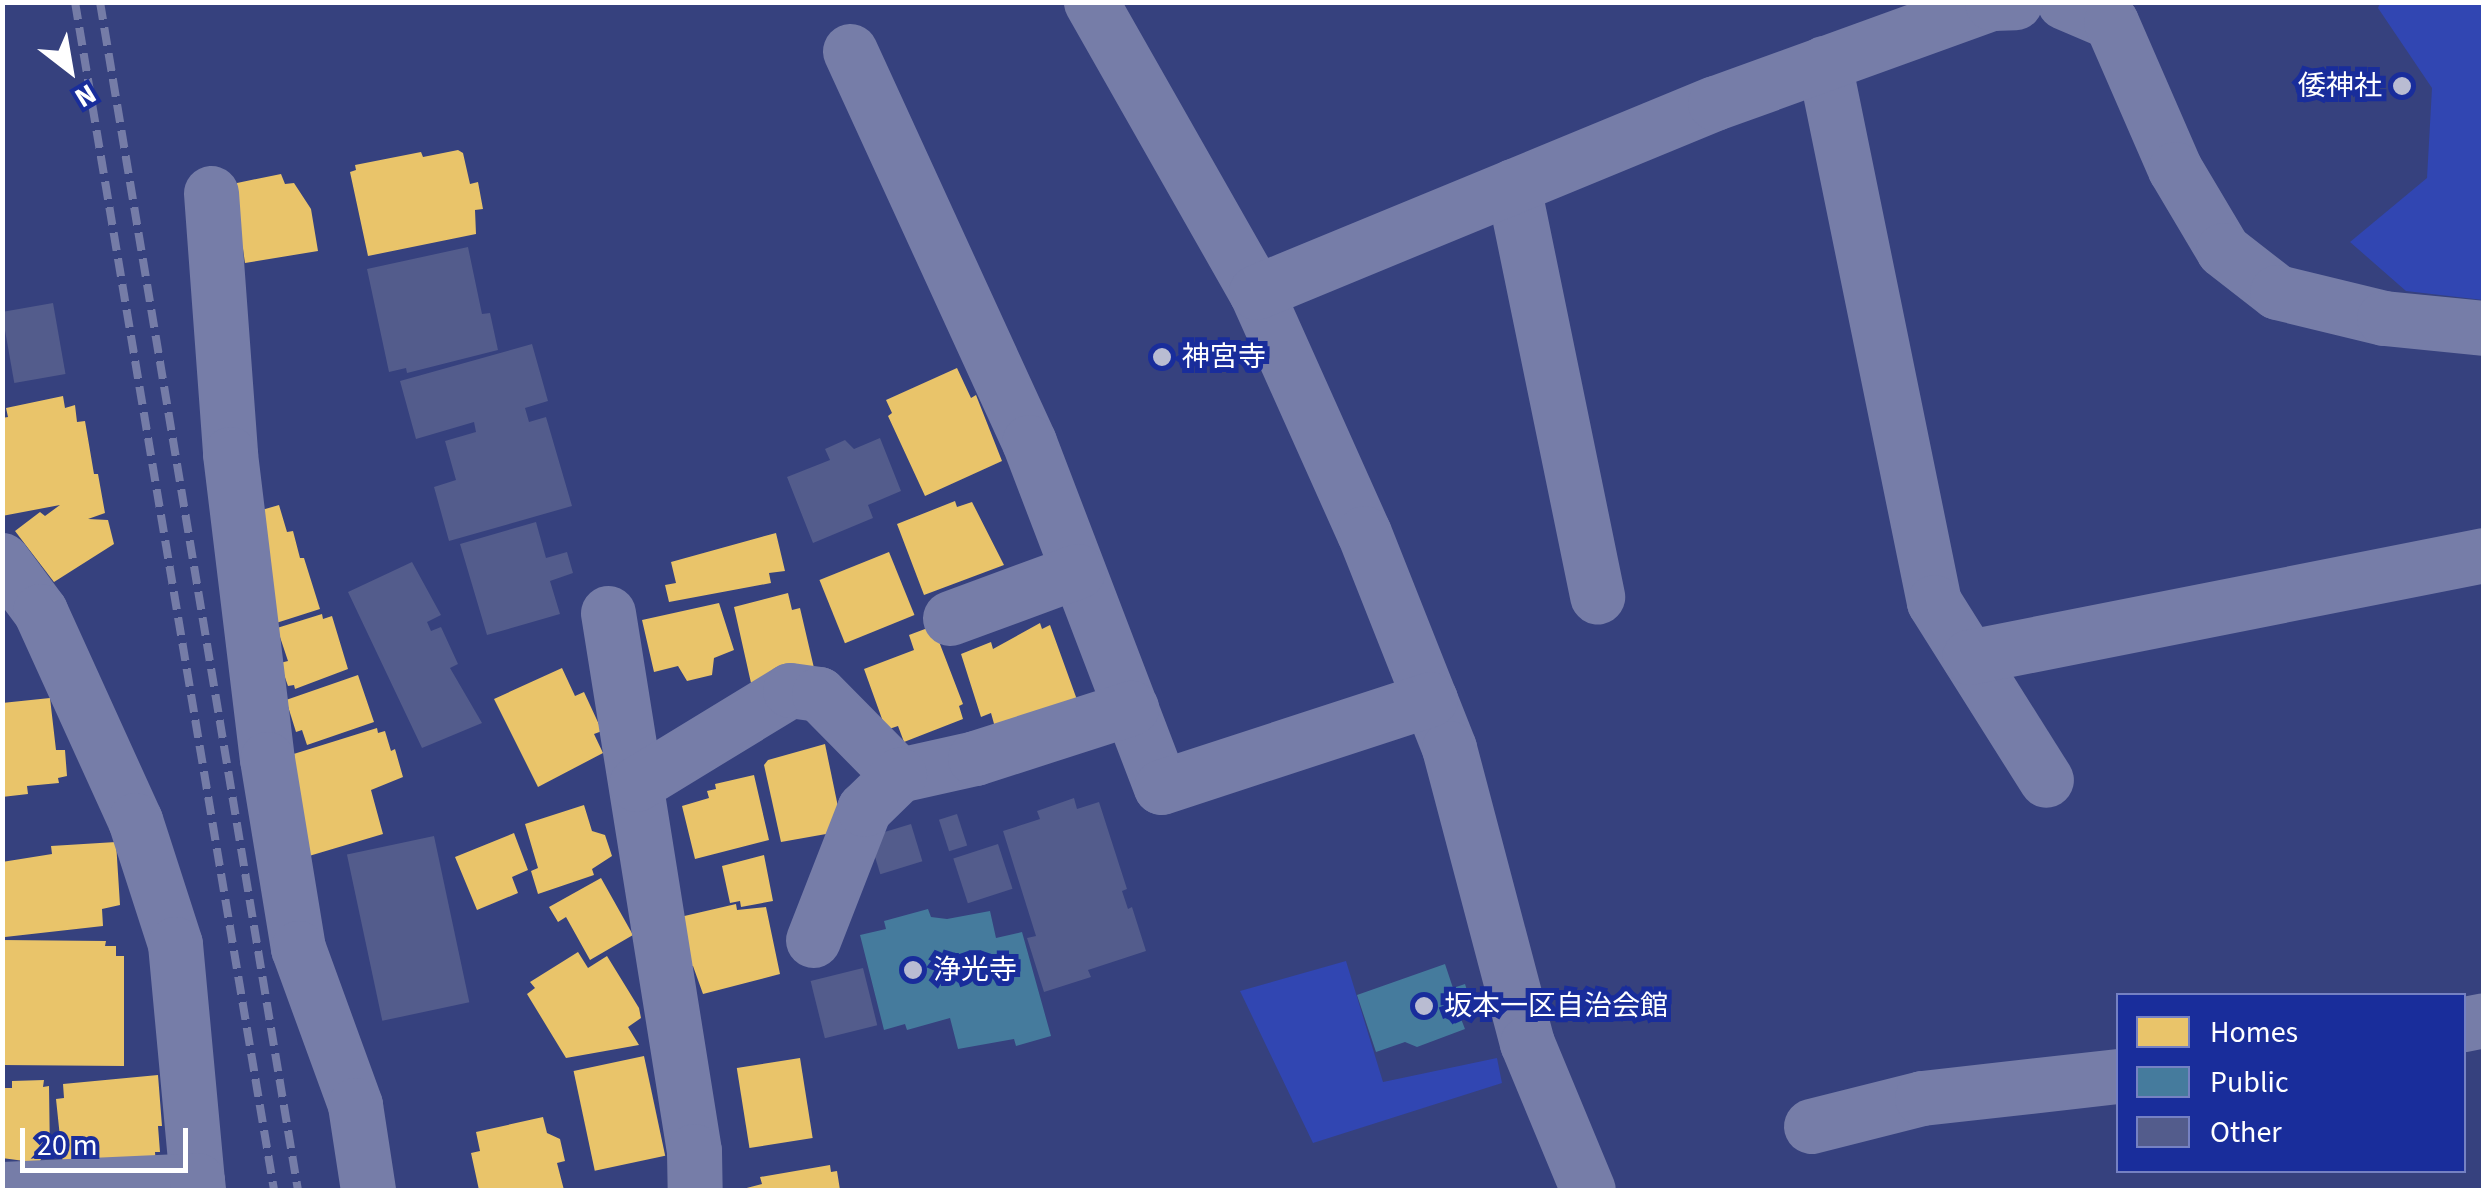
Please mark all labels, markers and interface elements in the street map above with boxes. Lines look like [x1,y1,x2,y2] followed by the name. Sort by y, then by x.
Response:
[20,20,120,120] north arrow
[2298,69,2382,103] place label: 倭神社
[67,74,104,118] text: N
[2391,75,2413,97] marker: 倭神社
[1182,340,1266,374] place label: 神宮寺
[1151,346,1173,368] marker: 神宮寺
[933,953,1017,987] place label: 浄光寺
[902,959,924,981] marker: 浄光寺
[1444,989,1668,1023] place label: 坂本一区自治会館
[2116,993,2466,1173] legend
[1413,995,1435,1017] marker: 坂本一区自治会館
[2210,1011,2298,1054] text: Homes
[2210,1061,2289,1104] text: Public
[25,1108,192,1170] scale bar
[2210,1111,2282,1154] text: Other
[37,1124,98,1167] text: 20 m

